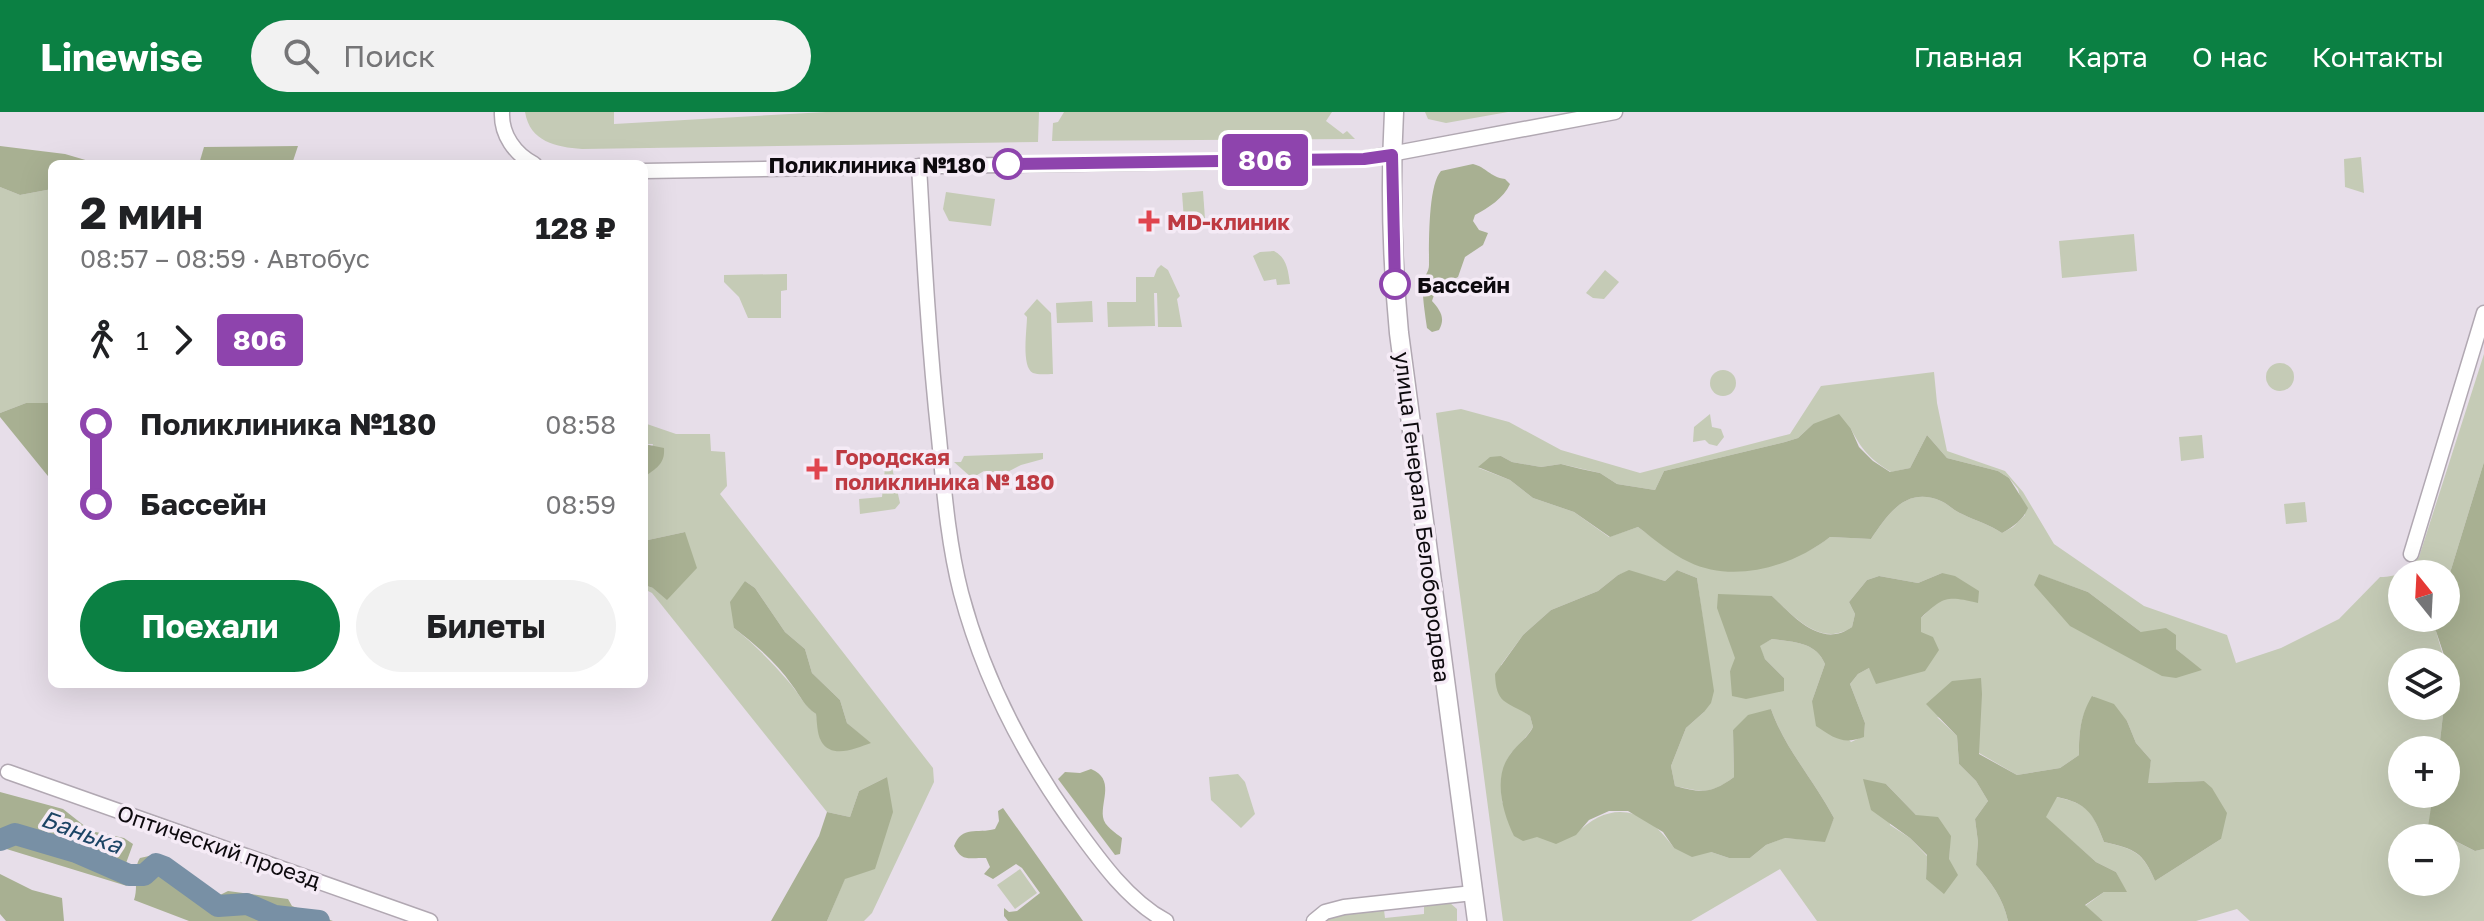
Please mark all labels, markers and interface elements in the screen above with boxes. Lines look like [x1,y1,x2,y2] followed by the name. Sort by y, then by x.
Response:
[251,20,811,92] search box
[40,34,203,79] text: Linewise
[279,34,323,78] icon: search
[343,38,435,74] text: Поиск
[1913,40,2023,73] text: Главная
[2067,40,2148,73] text: Карта
[2192,40,2268,73] text: О нас
[2312,40,2444,73] text: Контакты
[1219,134,1311,186] line badge: 806
[1238,143,1292,176] text: 806
[993,149,1023,179] marker: Поликлиника №180
[769,151,986,178] place label: Поликлиника №180
[80,186,203,239] text: 2 мин
[1167,208,1290,235] place label: MD-клиник
[535,210,616,246] text: 128 ₽
[1138,210,1160,232] marker: MD-клиник
[80,243,370,274] text: 08:57 – 08:59 · Автобус
[1380,269,1410,299] marker: Бассейн
[1417,271,1510,298] place label: Бассейн
[80,318,124,362] icon: walk
[161,318,205,362] icon: forward
[233,323,287,356] text: 806
[136,325,149,356] text: 1
[1389,350,1457,684] street label: улица Генерала Белобородова
[140,406,436,442] text: Поликлиника №180
[545,409,616,440] text: 08:58
[835,443,1055,495] place label: Городская поликлиника № 180
[806,458,828,480] marker: Городская поликлиника № 180
[140,486,267,522] text: Бассейн
[545,489,616,520] text: 08:59
[2388,560,2460,632] north arrow
[2388,560,2460,896] map controls
[80,580,340,672] button: Поехали
[356,580,616,672] button: Билеты
[2388,648,2460,720] button: layers
[2388,736,2460,808] button: +
[114,799,324,893] street label: Оптический проезд
[38,803,128,859] water label: Банька
[2388,824,2460,896] button: −

